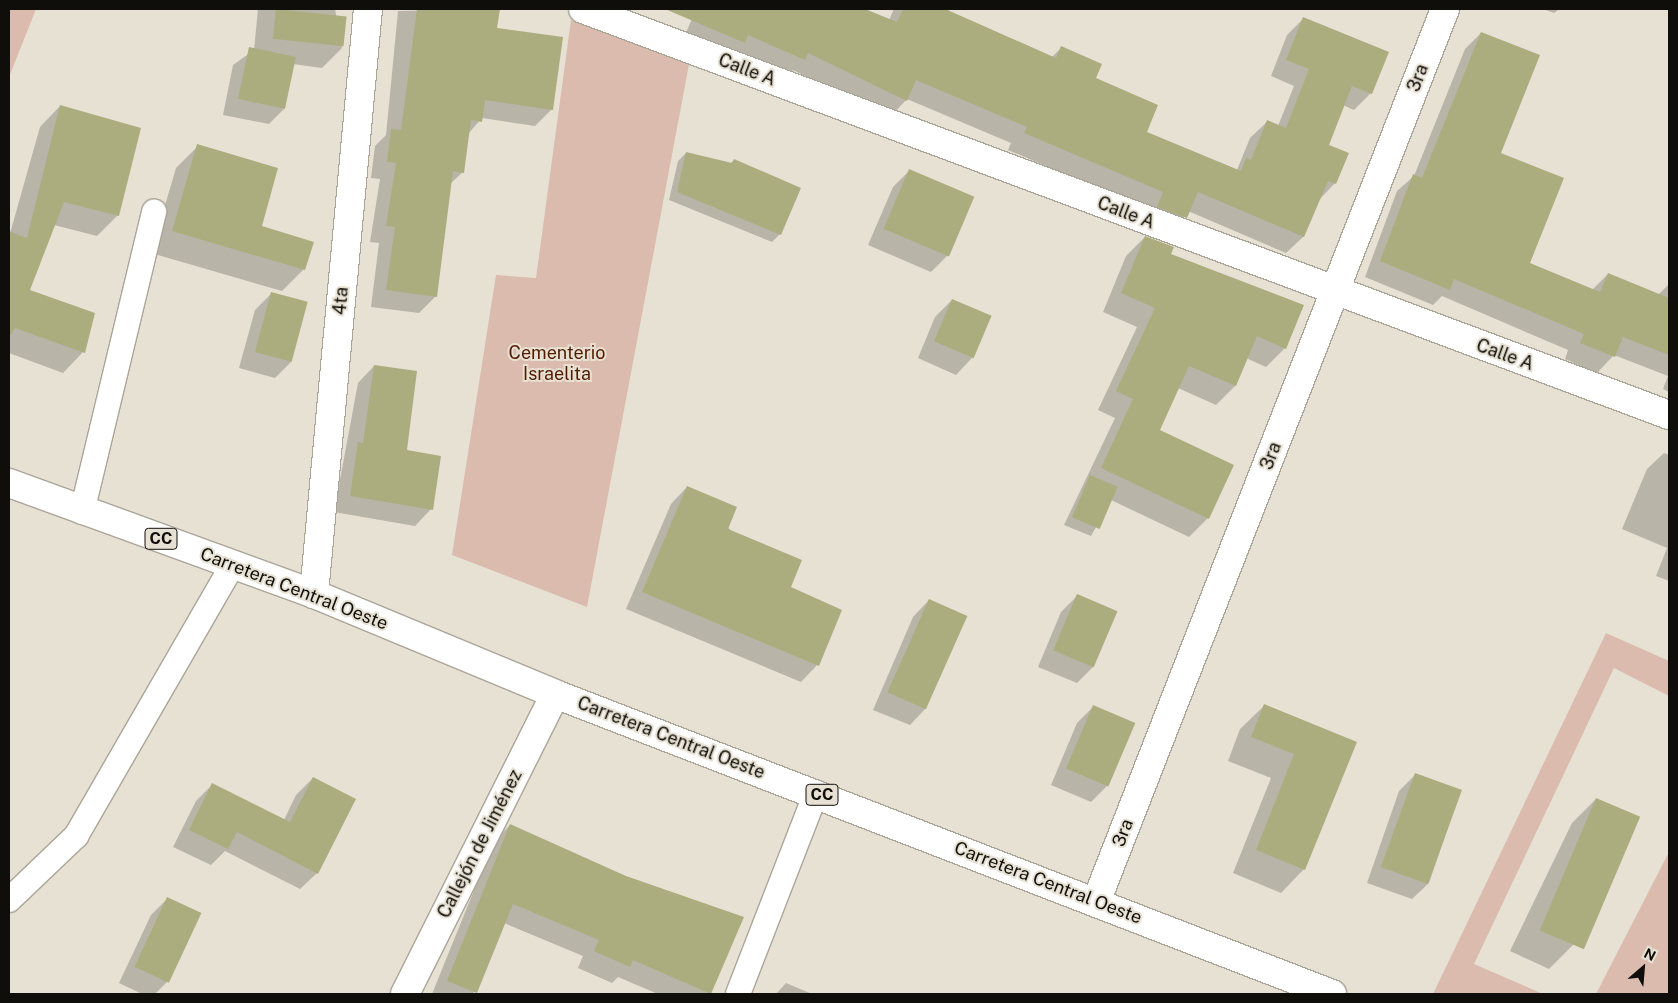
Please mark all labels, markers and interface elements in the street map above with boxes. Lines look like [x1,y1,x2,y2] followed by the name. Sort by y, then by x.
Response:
[715,49,779,91] street label: Calle A
[1403,61,1433,95] street label: 3ra
[1094,192,1158,234] street label: Calle A
[329,286,353,316] street label: 4ta
[1473,335,1537,375] street label: Calle A
[509,343,605,386] park label: Cementerio Israelita
[1256,439,1286,473] street label: 3ra
[144,526,178,552] road number: CC
[197,543,391,635] street label: Carretera Central Oeste
[574,692,768,784] street label: Carretera Central Oeste
[433,766,527,922] street label: Callejón de Jiménez
[804,782,840,808] road number: CC
[1108,816,1138,850] street label: 3ra
[951,837,1145,929] street label: Carretera Central Oeste
[1618,943,1668,993] north arrow
[1641,945,1658,964] text: N

